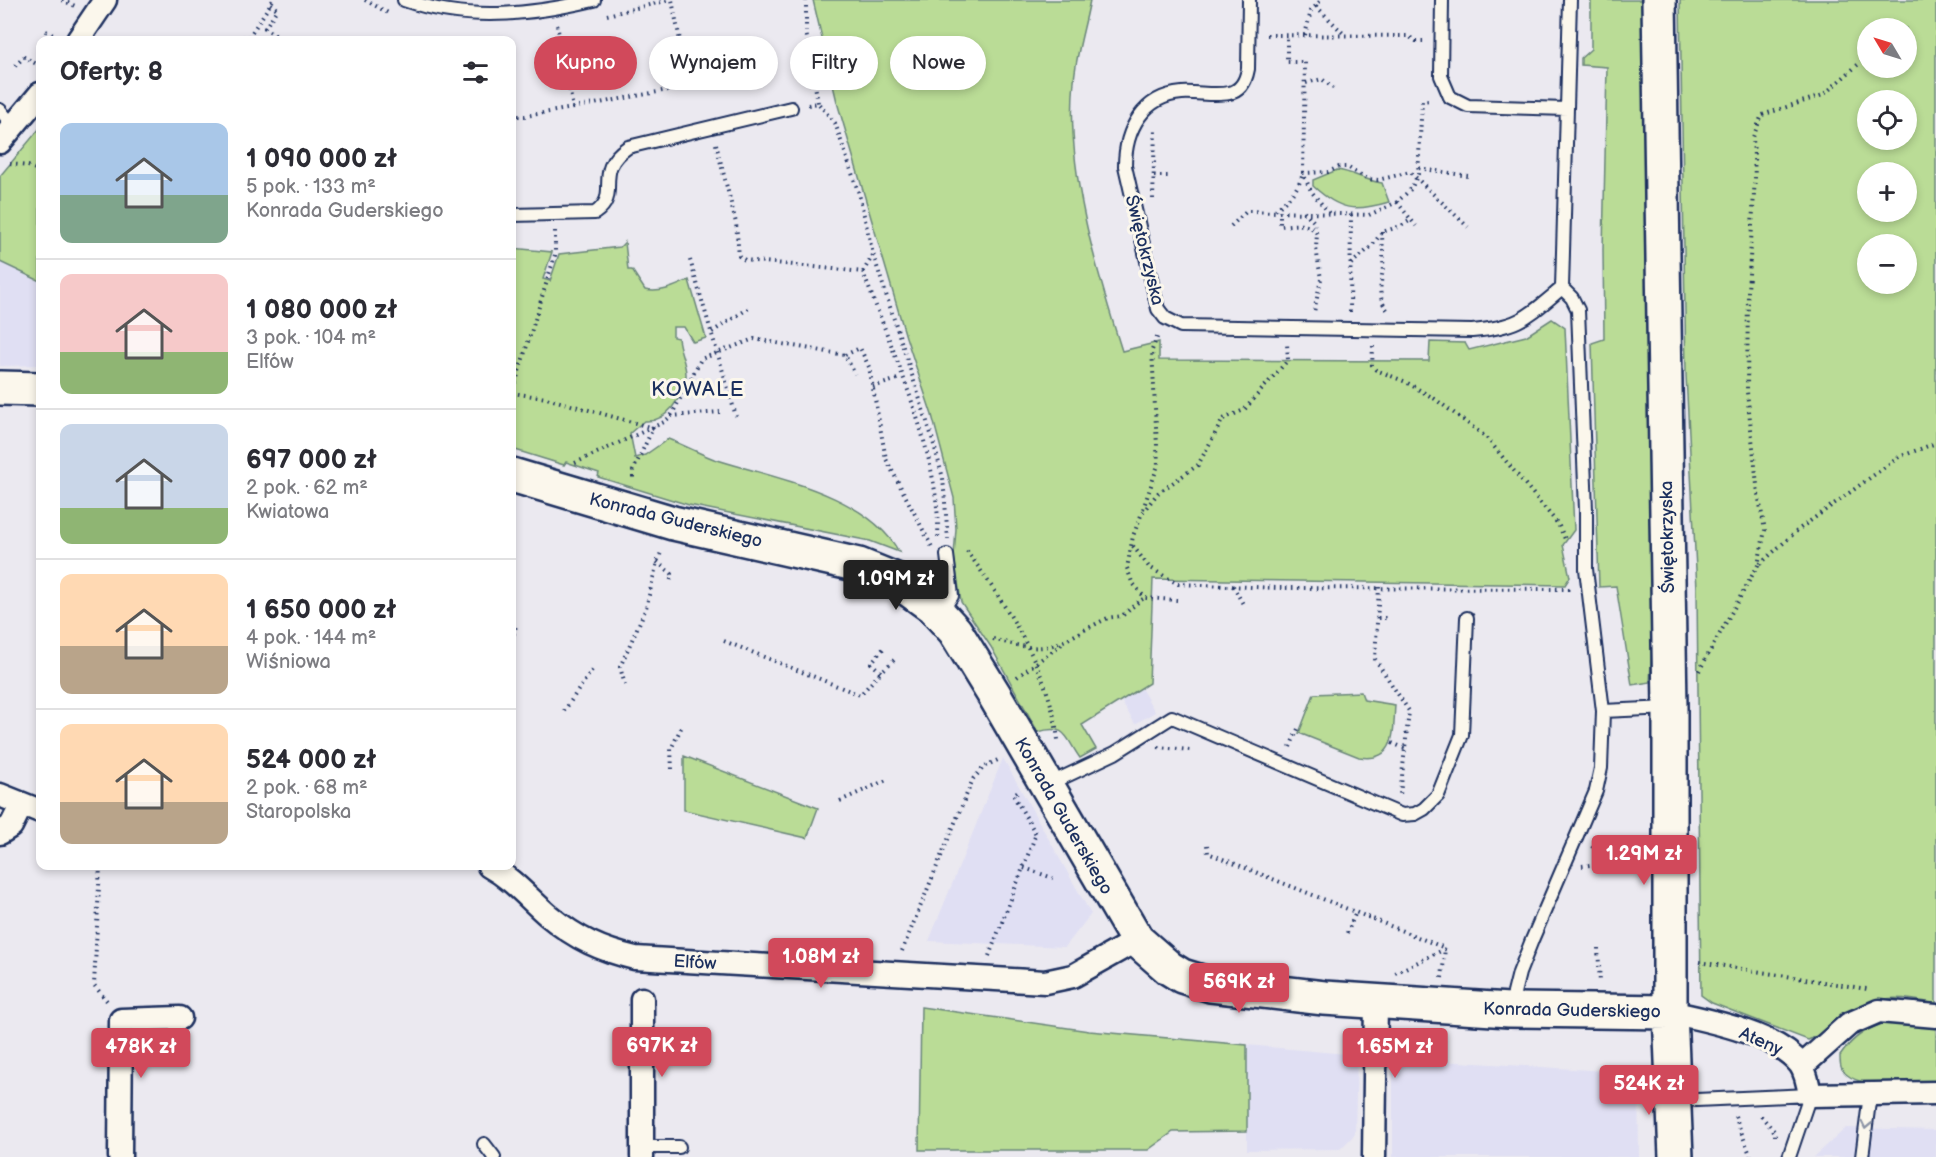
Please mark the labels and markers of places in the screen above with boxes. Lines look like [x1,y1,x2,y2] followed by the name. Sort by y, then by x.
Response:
[834,560,958,611] pin: 1.09M zł
[1582,835,1706,886] pin: 1.29M zł
[759,938,883,989] pin: 1.08M zł
[1184,963,1294,1014] pin: 569K zł
[607,1027,717,1078] pin: 697K zł
[86,1028,196,1079] pin: 478K zł
[1333,1028,1457,1079] pin: 1.65M zł
[1594,1065,1704,1116] pin: 524K zł

